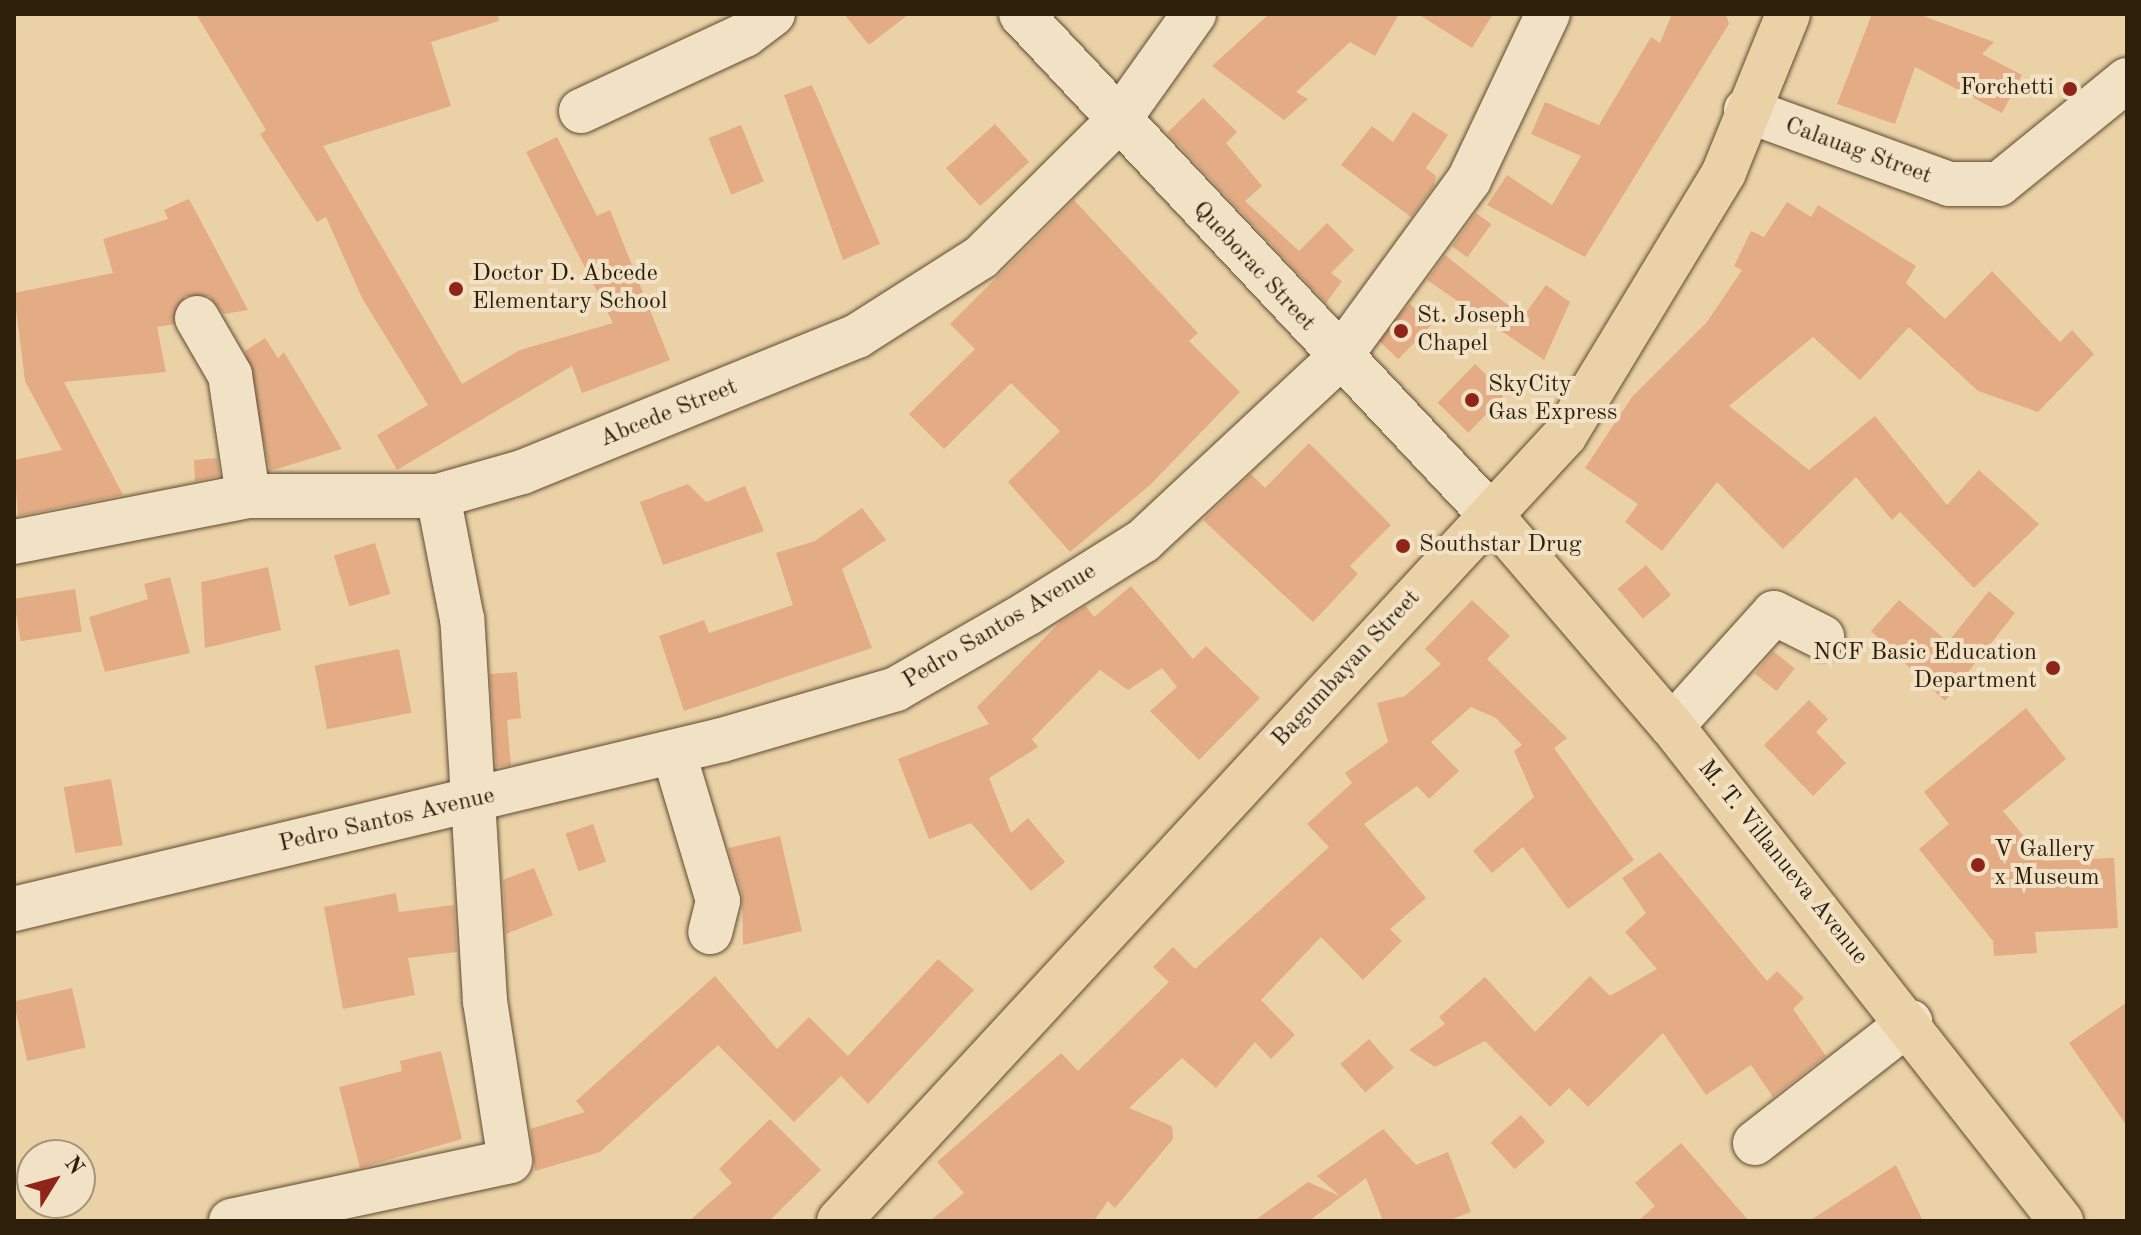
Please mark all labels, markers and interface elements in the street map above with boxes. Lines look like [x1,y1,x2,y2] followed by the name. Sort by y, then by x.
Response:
[1960,75,2054,103] place label: Forchetti
[2061,80,2079,98] marker: Forchetti
[1781,112,1935,192] street label: Calauag Street
[1185,196,1321,338] street label: Queborac Street
[472,261,667,317] place label: Doctor D. Abcede Elementary School
[447,280,465,298] marker: Doctor D. Abcede Elementary School
[1417,303,1526,359] place label: St. Joseph Chapel
[1392,322,1410,340] marker: St. Joseph Chapel
[1488,372,1617,428] place label: SkyCity Gas Express
[596,373,742,455] street label: Abcede Street
[1463,391,1481,409] marker: SkyCity Gas Express
[1419,532,1582,560] place label: Southstar Drug
[1394,537,1412,555] marker: Southstar Drug
[898,558,1102,696] street label: Pedro Santos Avenue
[1267,585,1427,753] street label: Bagumbayan Street
[1813,640,2037,696] place label: NCF Basic Education Department
[2044,659,2062,677] marker: NCF Basic Education Department
[1691,755,1873,971] street label: M. T. Villanueva Avenue
[276,782,498,860] street label: Pedro Santos Avenue
[1994,837,2099,893] place label: V Gallery x Museum
[1969,856,1987,874] marker: V Gallery x Museum
[16,1139,96,1219] north arrow
[60,1152,87,1179] text: N

